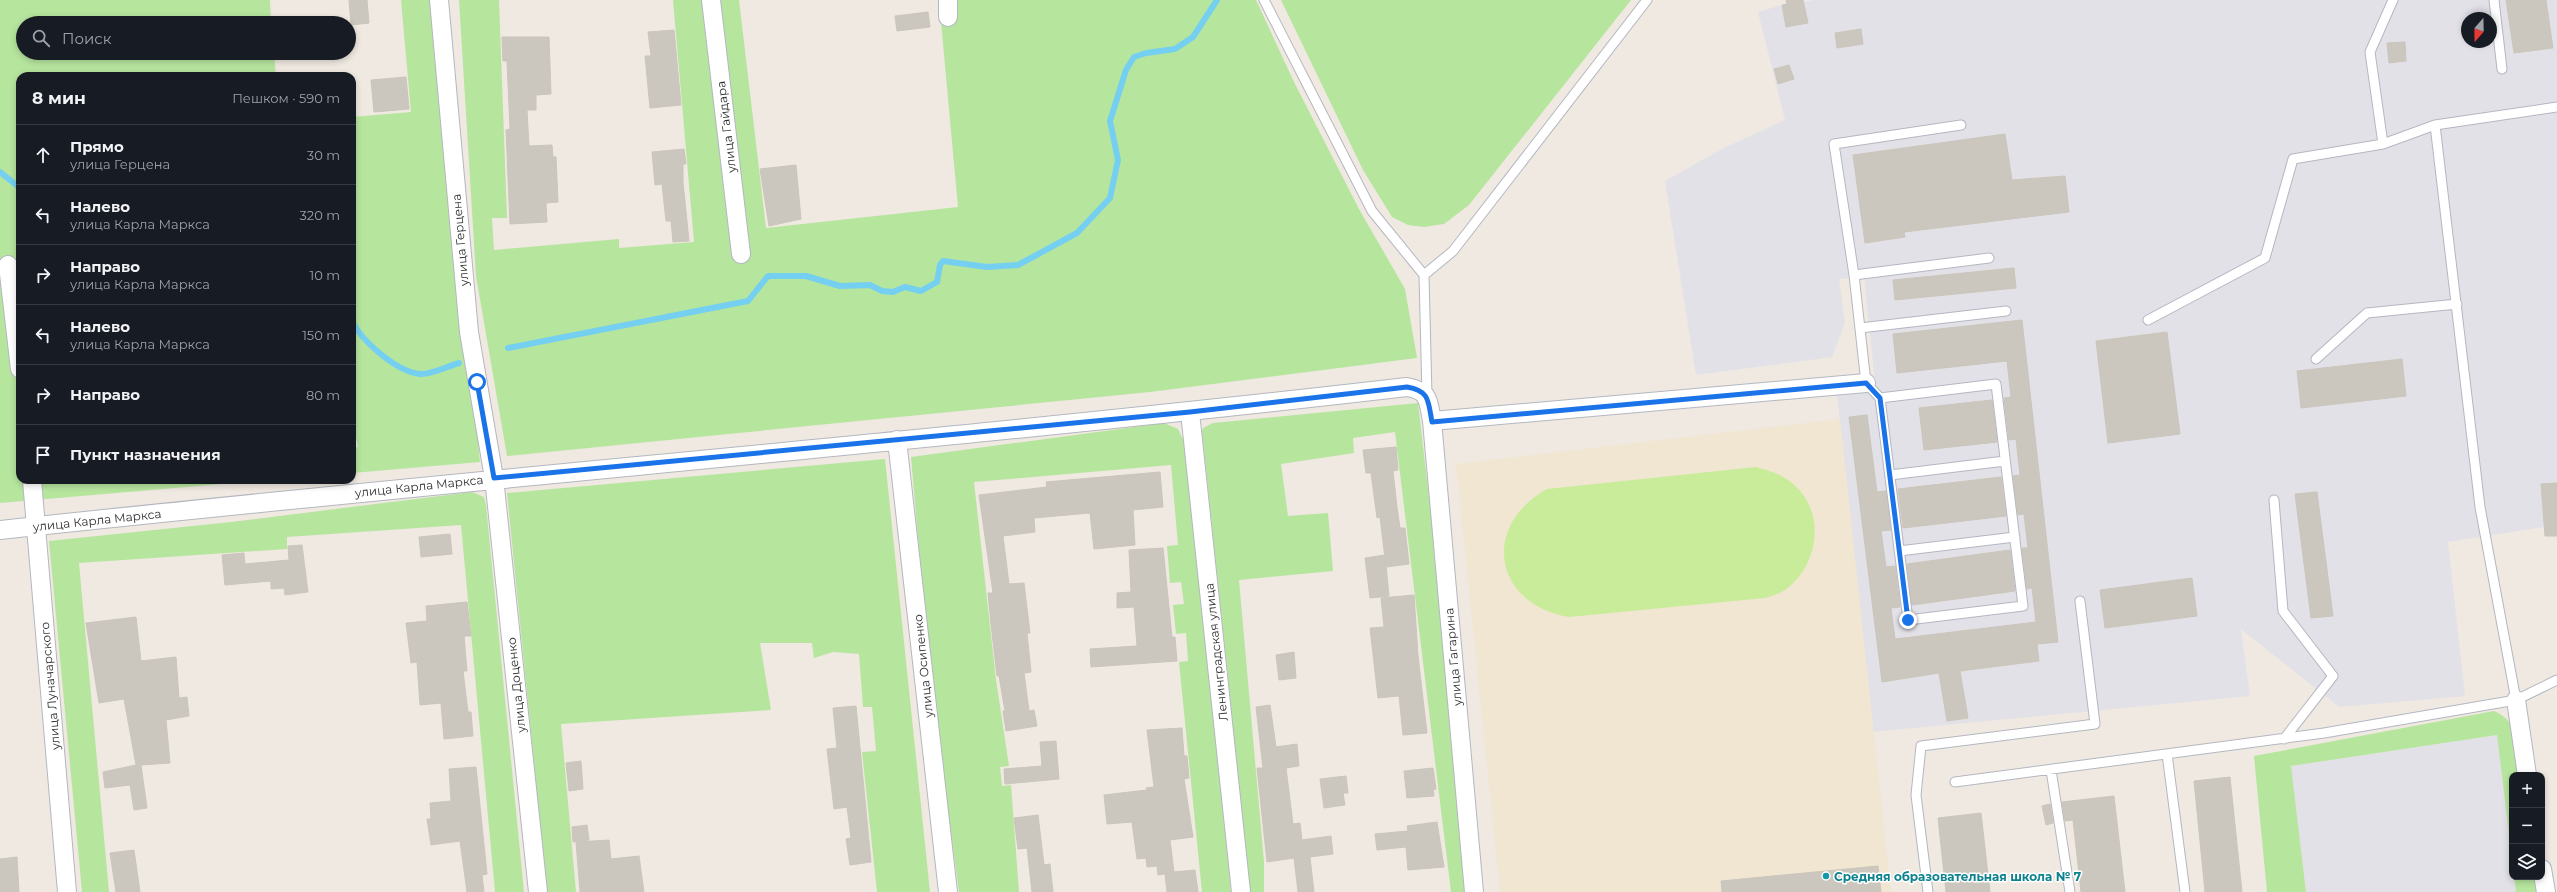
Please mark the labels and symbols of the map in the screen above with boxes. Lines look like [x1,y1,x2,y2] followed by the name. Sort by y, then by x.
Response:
[2461,12,2497,48] north arrow
[713,80,739,175] street label: улица Гайдара
[449,193,472,288] street label: улица Герцена
[468,373,486,391] route start
[353,472,484,500] street label: улица Карла Маркса
[31,506,162,534] street label: улица Карла Маркса
[1201,582,1231,722] street label: Ленинградская улица
[1441,607,1465,708] street label: улица Гагарина
[1899,611,1917,629] route end
[910,613,936,719] street label: улица Осипенко
[37,621,63,752] street label: улица Луначарского
[504,636,529,734] street label: улица Доценко
[1834,869,2082,884] place label: Средняя образовательная школа № 7
[1821,871,1831,881] marker: Средняя образовательная школа № 7

